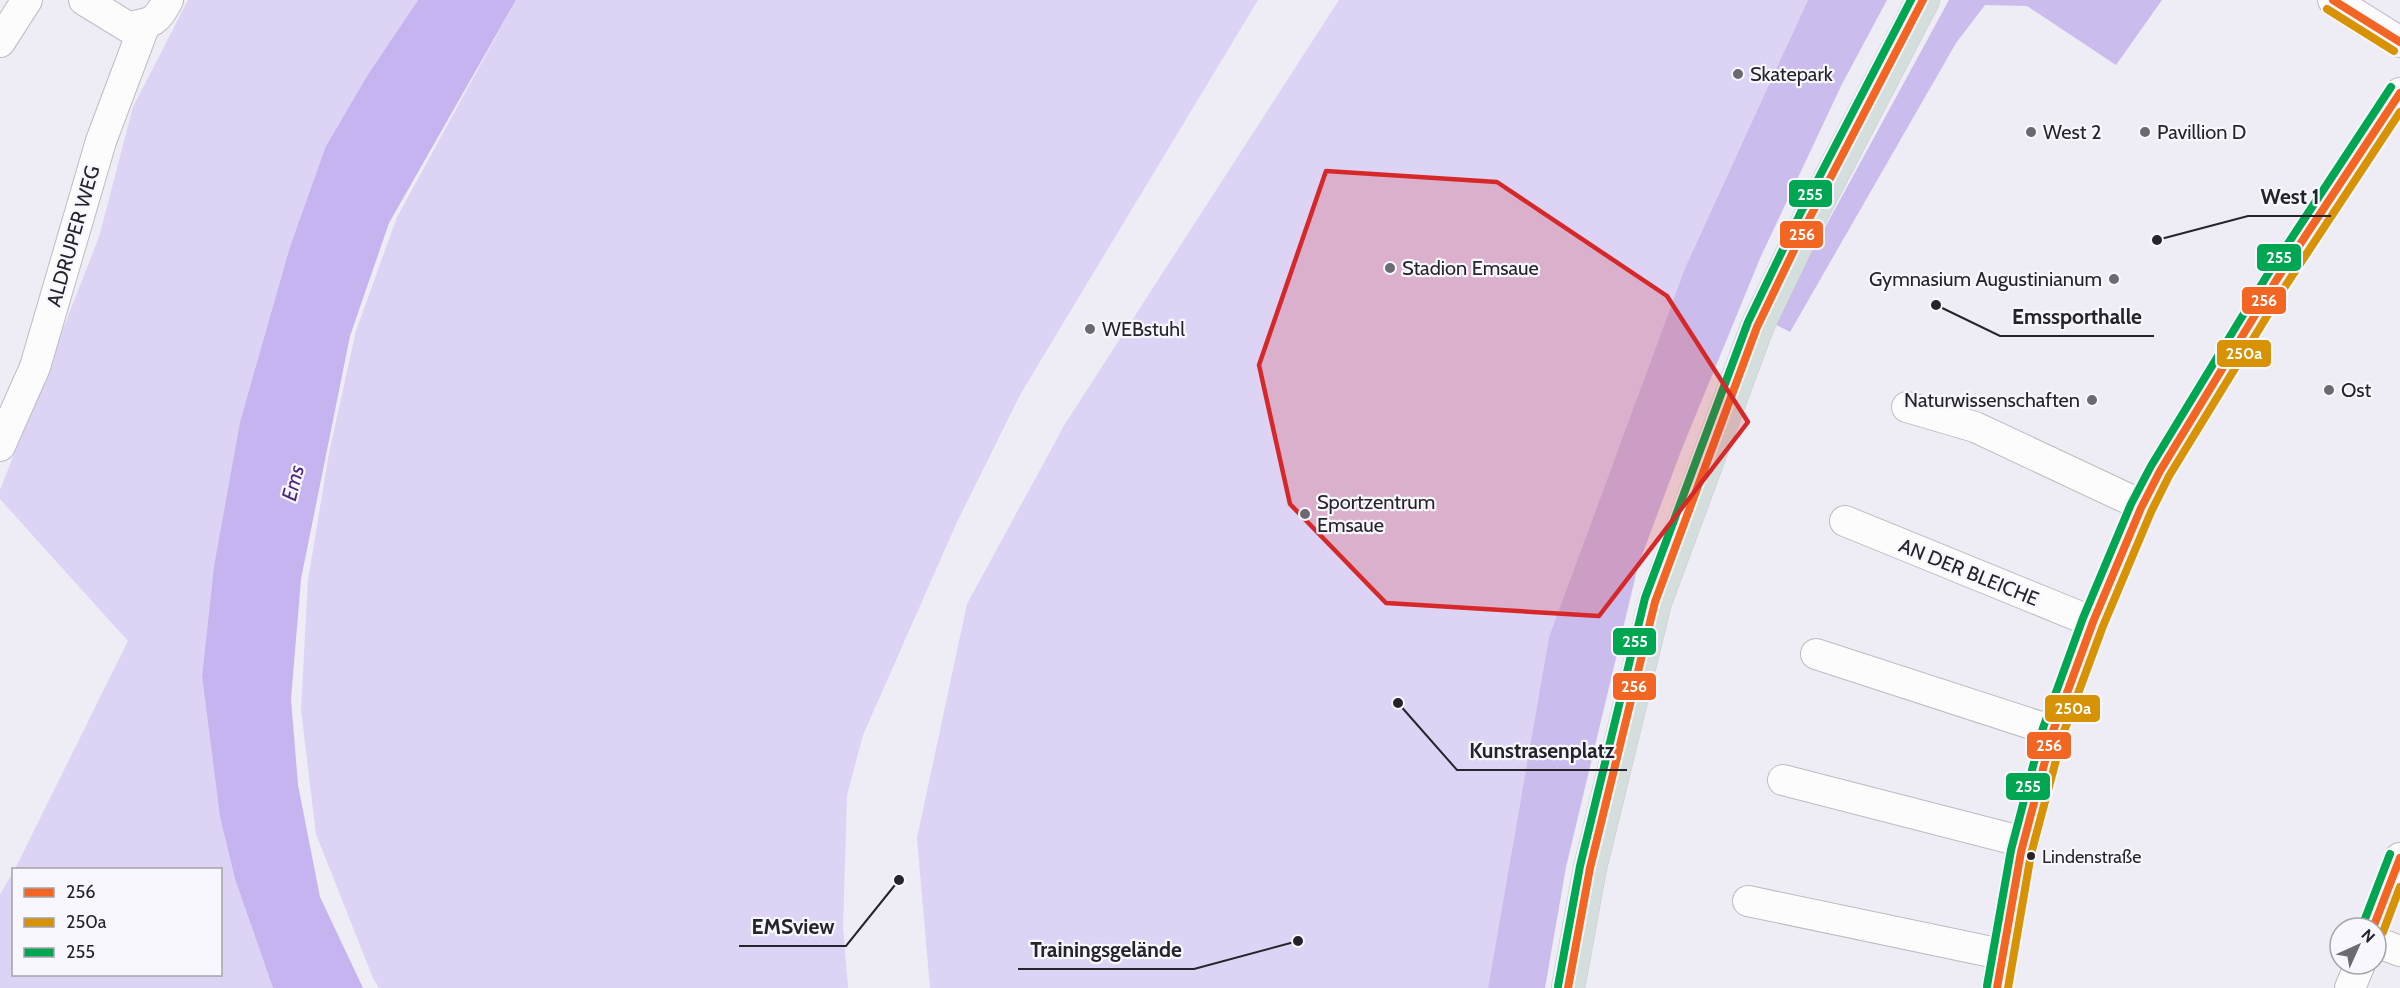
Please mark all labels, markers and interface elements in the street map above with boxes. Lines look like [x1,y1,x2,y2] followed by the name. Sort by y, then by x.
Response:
[1750,62,1833,86] place label: Skatepark
[1731,67,1745,81] marker: Skatepark
[2043,120,2101,144] place label: West 2
[2157,120,2246,144] place label: Pavillion D
[2024,125,2038,139] marker: West 2
[2138,125,2152,139] marker: Pavillion D
[41,163,105,309] street label: ALDRUPER WEG
[2248,177,2331,216] callout: West 1
[1788,179,1833,208] line badge: 255
[2261,184,2319,209] text: West 1
[1797,185,1823,204] text: 255
[1779,220,1824,249] line badge: 256
[1789,225,1815,244] text: 256
[2256,243,2302,272] line badge: 255
[2266,248,2292,267] text: 255
[1402,256,1539,280] place label: Stadion Emsaue
[1383,261,1397,275] marker: Stadion Emsaue
[1869,267,2102,291] place label: Gymnasium Augustinianum
[2107,272,2121,286] marker: Gymnasium Augustinianum
[2241,286,2287,315] line badge: 256
[2251,291,2277,310] text: 256
[2000,297,2154,336] callout: Emssporthalle
[2012,304,2142,329] text: Emssporthalle
[1102,317,1185,341] place label: WEBstuhl
[1083,322,1097,336] marker: WEBstuhl
[2216,339,2272,368] line badge: 250a
[2226,344,2262,363] text: 250a
[2341,378,2372,402] place label: Ost
[2322,383,2336,397] marker: Ost
[1904,388,2080,412] place label: Naturwissenschaften
[2085,393,2099,407] marker: Naturwissenschaften
[276,462,309,503] water label: Ems
[1317,490,1435,537] place label: Sportzentrum Emsaue
[1298,507,1312,521] marker: Sportzentrum Emsaue
[1896,533,2042,611] street label: AN DER BLEICHE
[1612,627,1657,656] line badge: 255
[1622,632,1648,651] text: 255
[1612,672,1657,701] line badge: 256
[1621,677,1647,696] text: 256
[2044,694,2101,723] line badge: 250a
[2055,699,2091,718] text: 250a
[1457,731,1627,770] callout: Kunstrasenplatz
[2026,731,2072,760] line badge: 256
[2036,736,2062,755] text: 256
[1469,738,1615,763] text: Kunstrasenplatz
[2005,772,2051,801] line badge: 255
[2015,777,2041,796] text: 255
[2042,846,2141,868] place label: Lindenstraße
[2025,850,2037,862] marker: Lindenstraße
[12,868,222,976] legend
[66,881,95,903] text: 256
[739,907,846,946] callout: EMSview
[66,911,107,933] text: 250a
[752,914,835,939] text: EMSview
[2328,916,2388,976] north arrow
[2358,925,2379,946] text: N
[1018,930,1194,969] callout: Trainingsgelände
[1030,937,1182,962] text: Trainingsgelände
[66,941,95,963] text: 255

